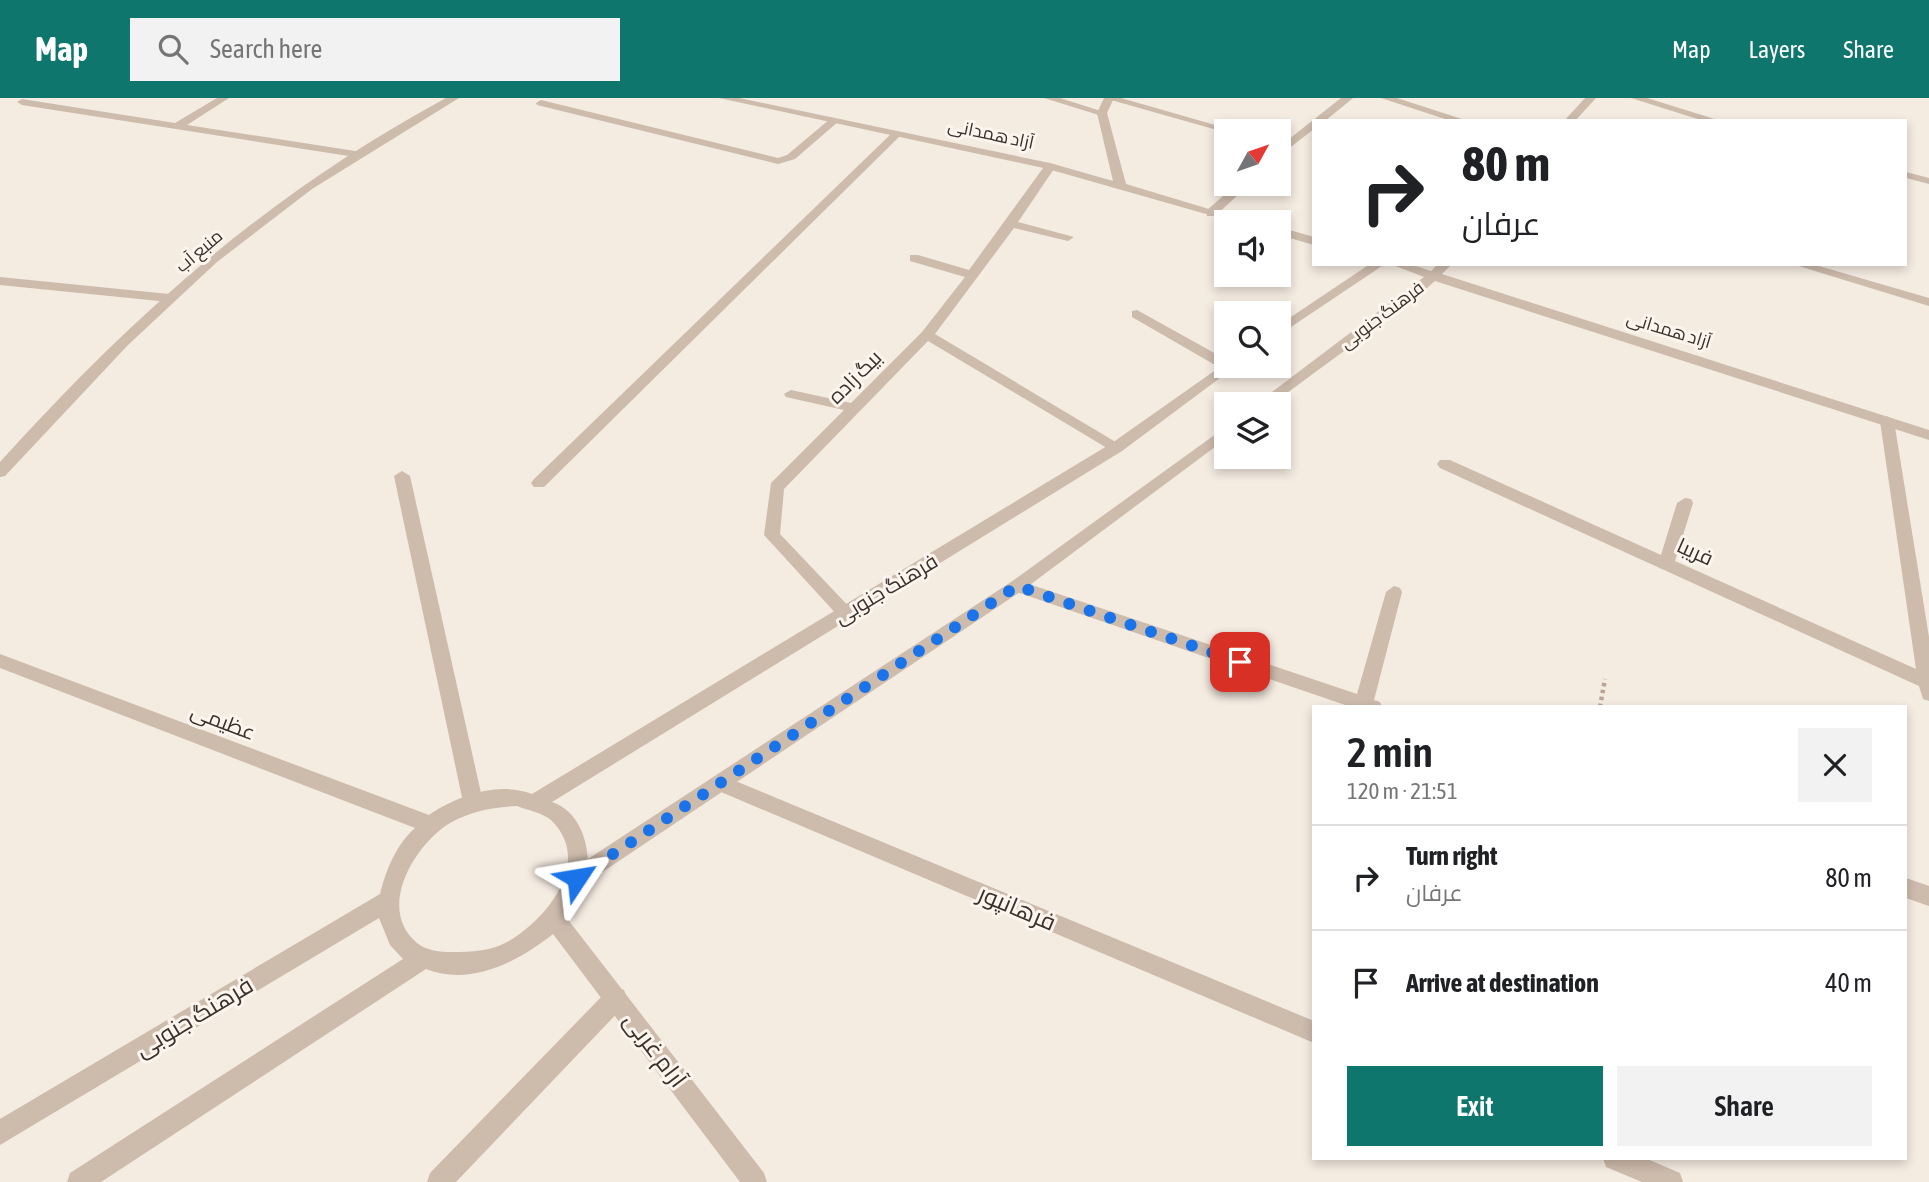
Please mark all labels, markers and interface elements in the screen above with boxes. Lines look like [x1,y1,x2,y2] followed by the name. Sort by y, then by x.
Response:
[130,18,620,81] search box
[35,30,88,68] text: Map
[154,30,192,68] icon: search
[210,34,322,64] text: Search here
[1672,36,1711,63] text: Map
[1749,36,1805,63] text: Layers
[1843,36,1894,63] text: Share
[946,114,1036,154] street label: آزاد همدانی
[1214,119,1292,196] north arrow
[1214,119,1291,469] map controls
[1462,135,1550,191] text: 80 m
[1347,147,1438,238] icon: right
[1462,205,1541,242] text: عرفان
[1214,210,1291,287] button: sound
[171,225,228,278] street label: منبع آب
[1336,276,1428,354] street label: فرهنگ جنوبی
[1214,301,1291,378] button: search
[1624,307,1714,353] street label: آزاد همدانی
[823,345,887,409] street label: بیگ زاده
[1214,392,1291,469] button: layers
[1673,533,1717,570] street label: فریبا
[830,548,942,630] street label: فرهنگ جنوبی
[1210,632,1270,692] pin
[1221,643,1259,681] icon: arrive
[187,698,259,746] street label: عظیمی
[1347,728,1433,776] text: 2 min
[1798,728,1872,802] button: close
[1347,778,1458,804] text: 120 m · 21:51
[540,841,614,915] position arrow
[1406,841,1497,871] text: Turn right
[1347,859,1385,897] icon: right
[1825,863,1872,893] text: 80 m
[972,878,1060,938] street label: فرهانپور
[1406,880,1463,906] text: عرفان
[1347,964,1385,1002] icon: arrive
[1406,968,1599,998] text: Arrive at destination
[1825,968,1872,998] text: 40 m
[130,971,258,1063] street label: فرهنگ جنوبی
[616,1007,693,1095] street label: آرام غربی
[1347,1066,1603,1146] button: Exit
[1617,1066,1872,1146] button: Share

